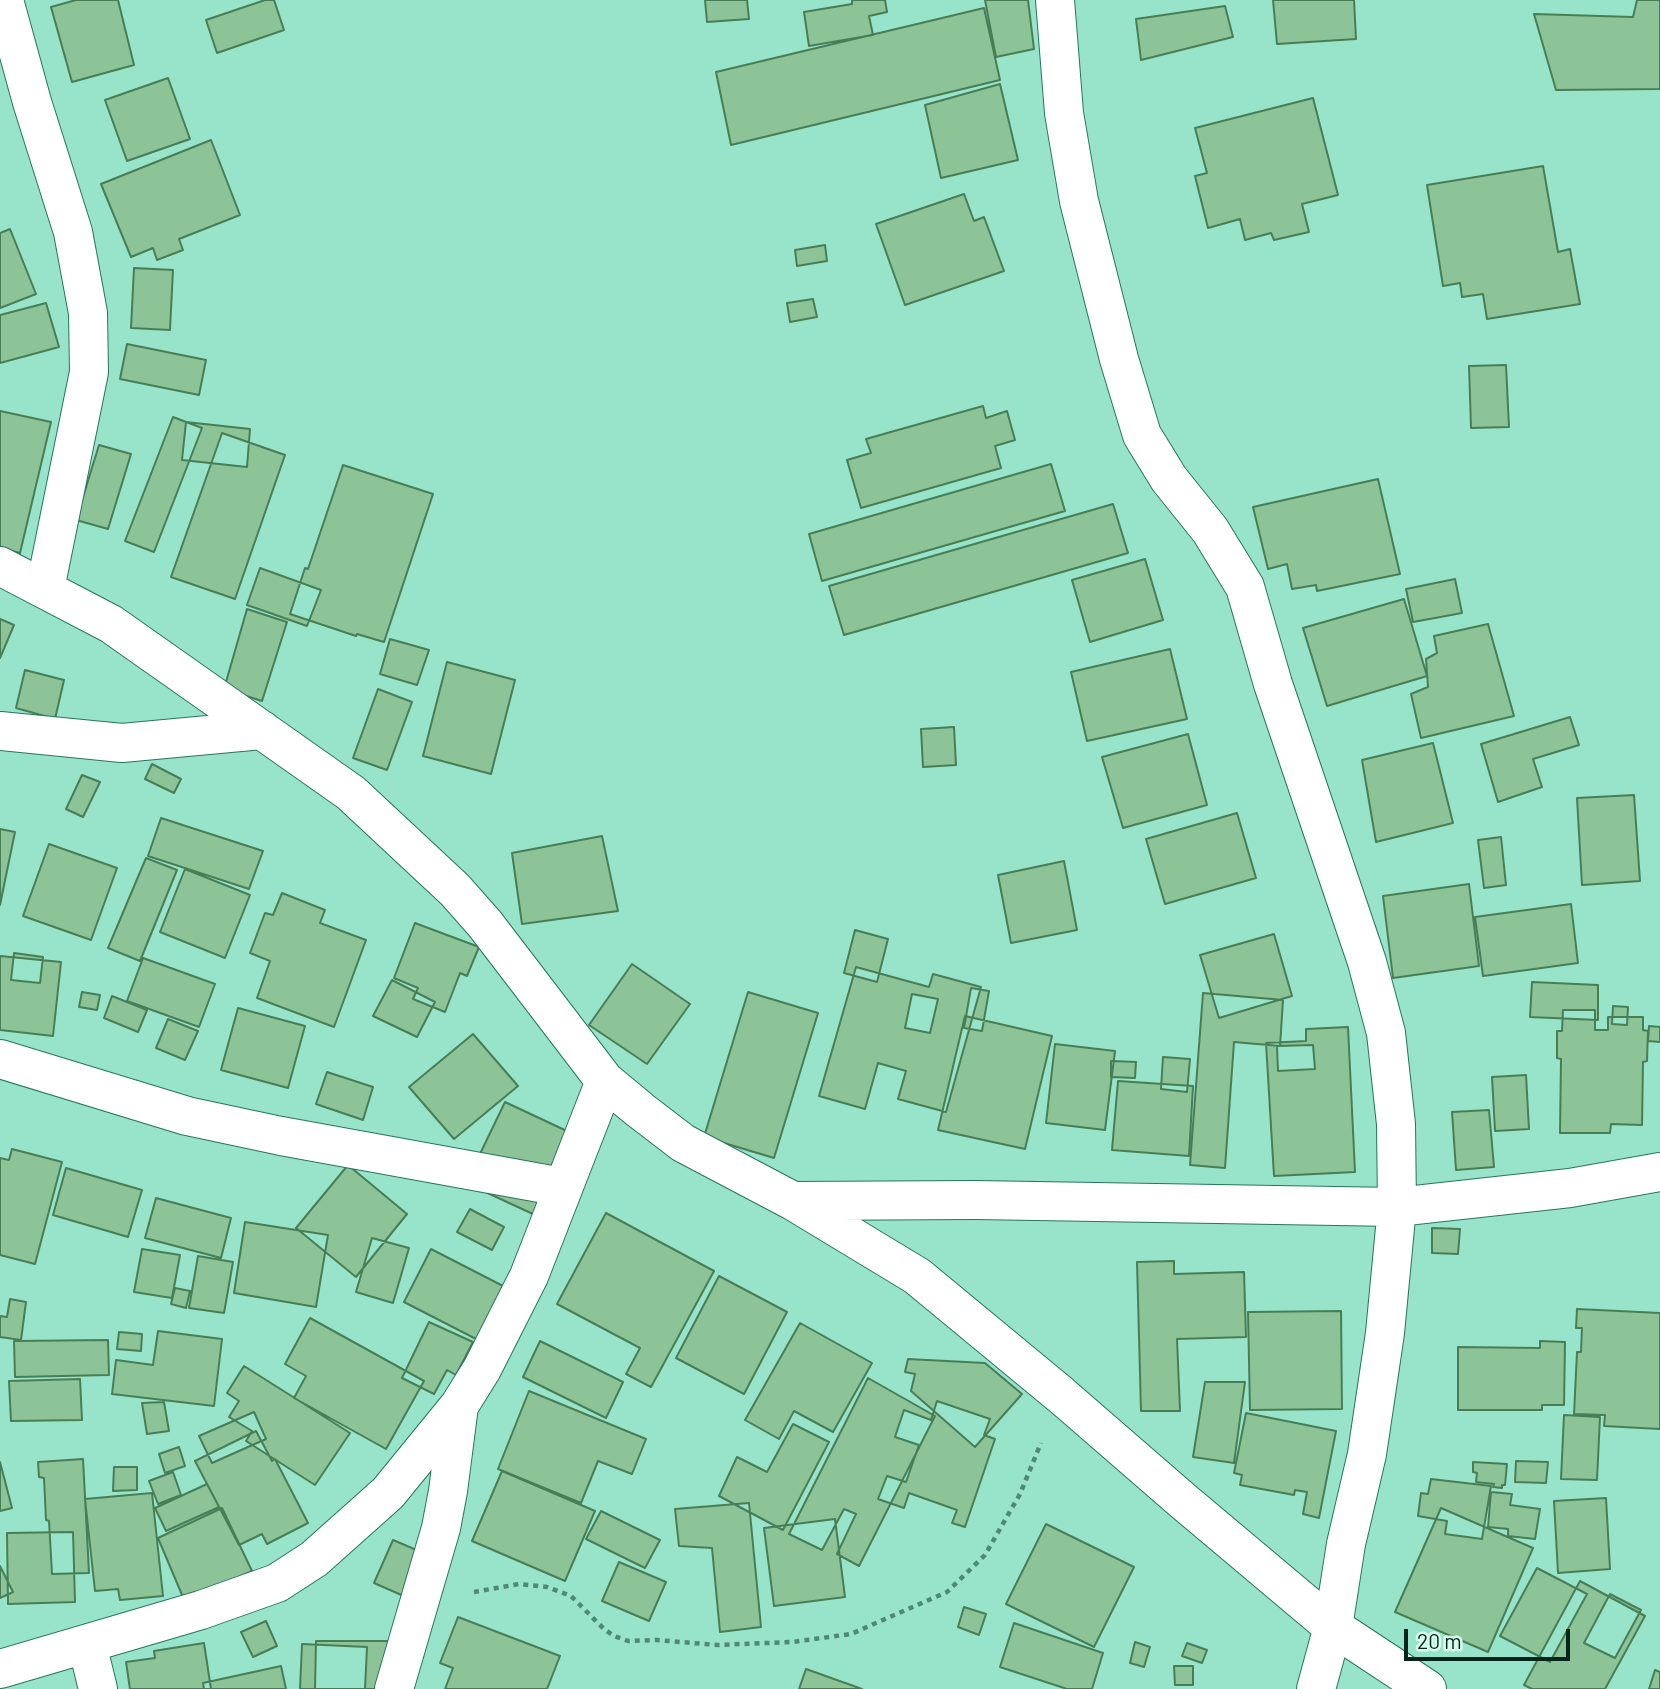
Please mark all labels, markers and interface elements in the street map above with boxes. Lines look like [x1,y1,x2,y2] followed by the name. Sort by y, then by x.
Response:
[1408,1616,1574,1660] scale bar
[1417,1628,1462,1653] text: 20 m

